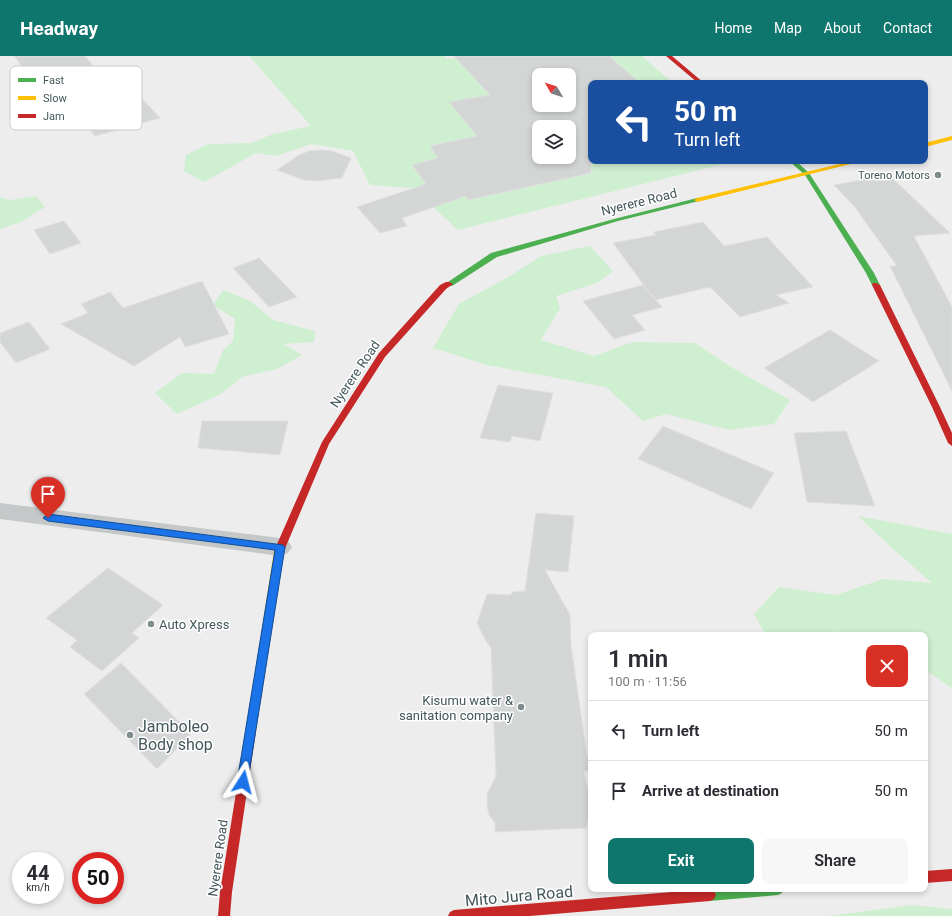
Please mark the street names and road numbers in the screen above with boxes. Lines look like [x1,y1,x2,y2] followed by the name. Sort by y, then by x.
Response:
[600,185,678,219] street label: Nyerere Road
[327,338,383,410] street label: Nyerere Road
[205,819,231,897] street label: Nyerere Road
[464,882,574,910] street label: Mito Jura Road

